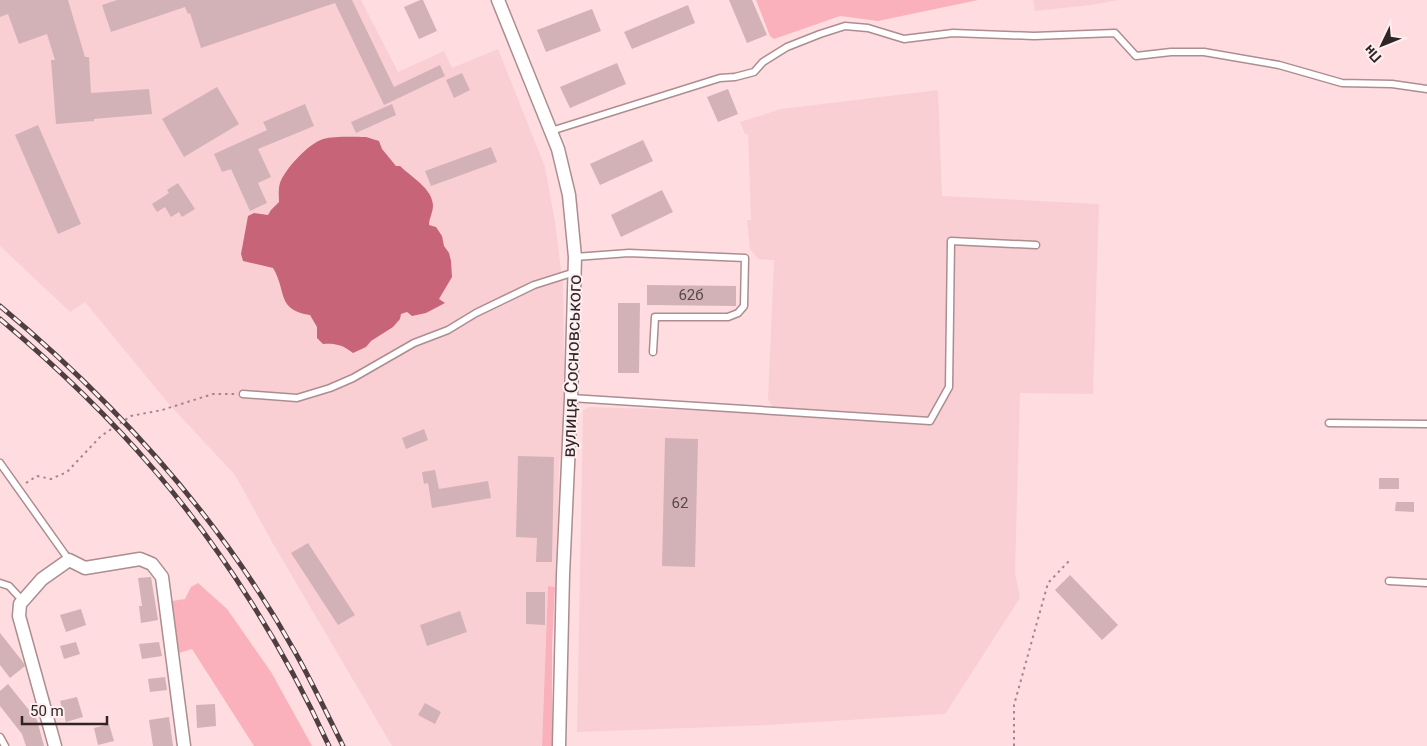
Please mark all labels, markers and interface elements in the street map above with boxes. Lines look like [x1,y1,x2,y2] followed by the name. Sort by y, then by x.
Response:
[1357,20,1407,70] north arrow
[1361,42,1384,66] text: Пн
[558,274,585,458] street label: вулиця Сосновського
[678,286,704,304] house number: 62б
[672,494,688,512] house number: 62
[22,694,108,726] scale bar
[30,702,64,720] text: 50 m

